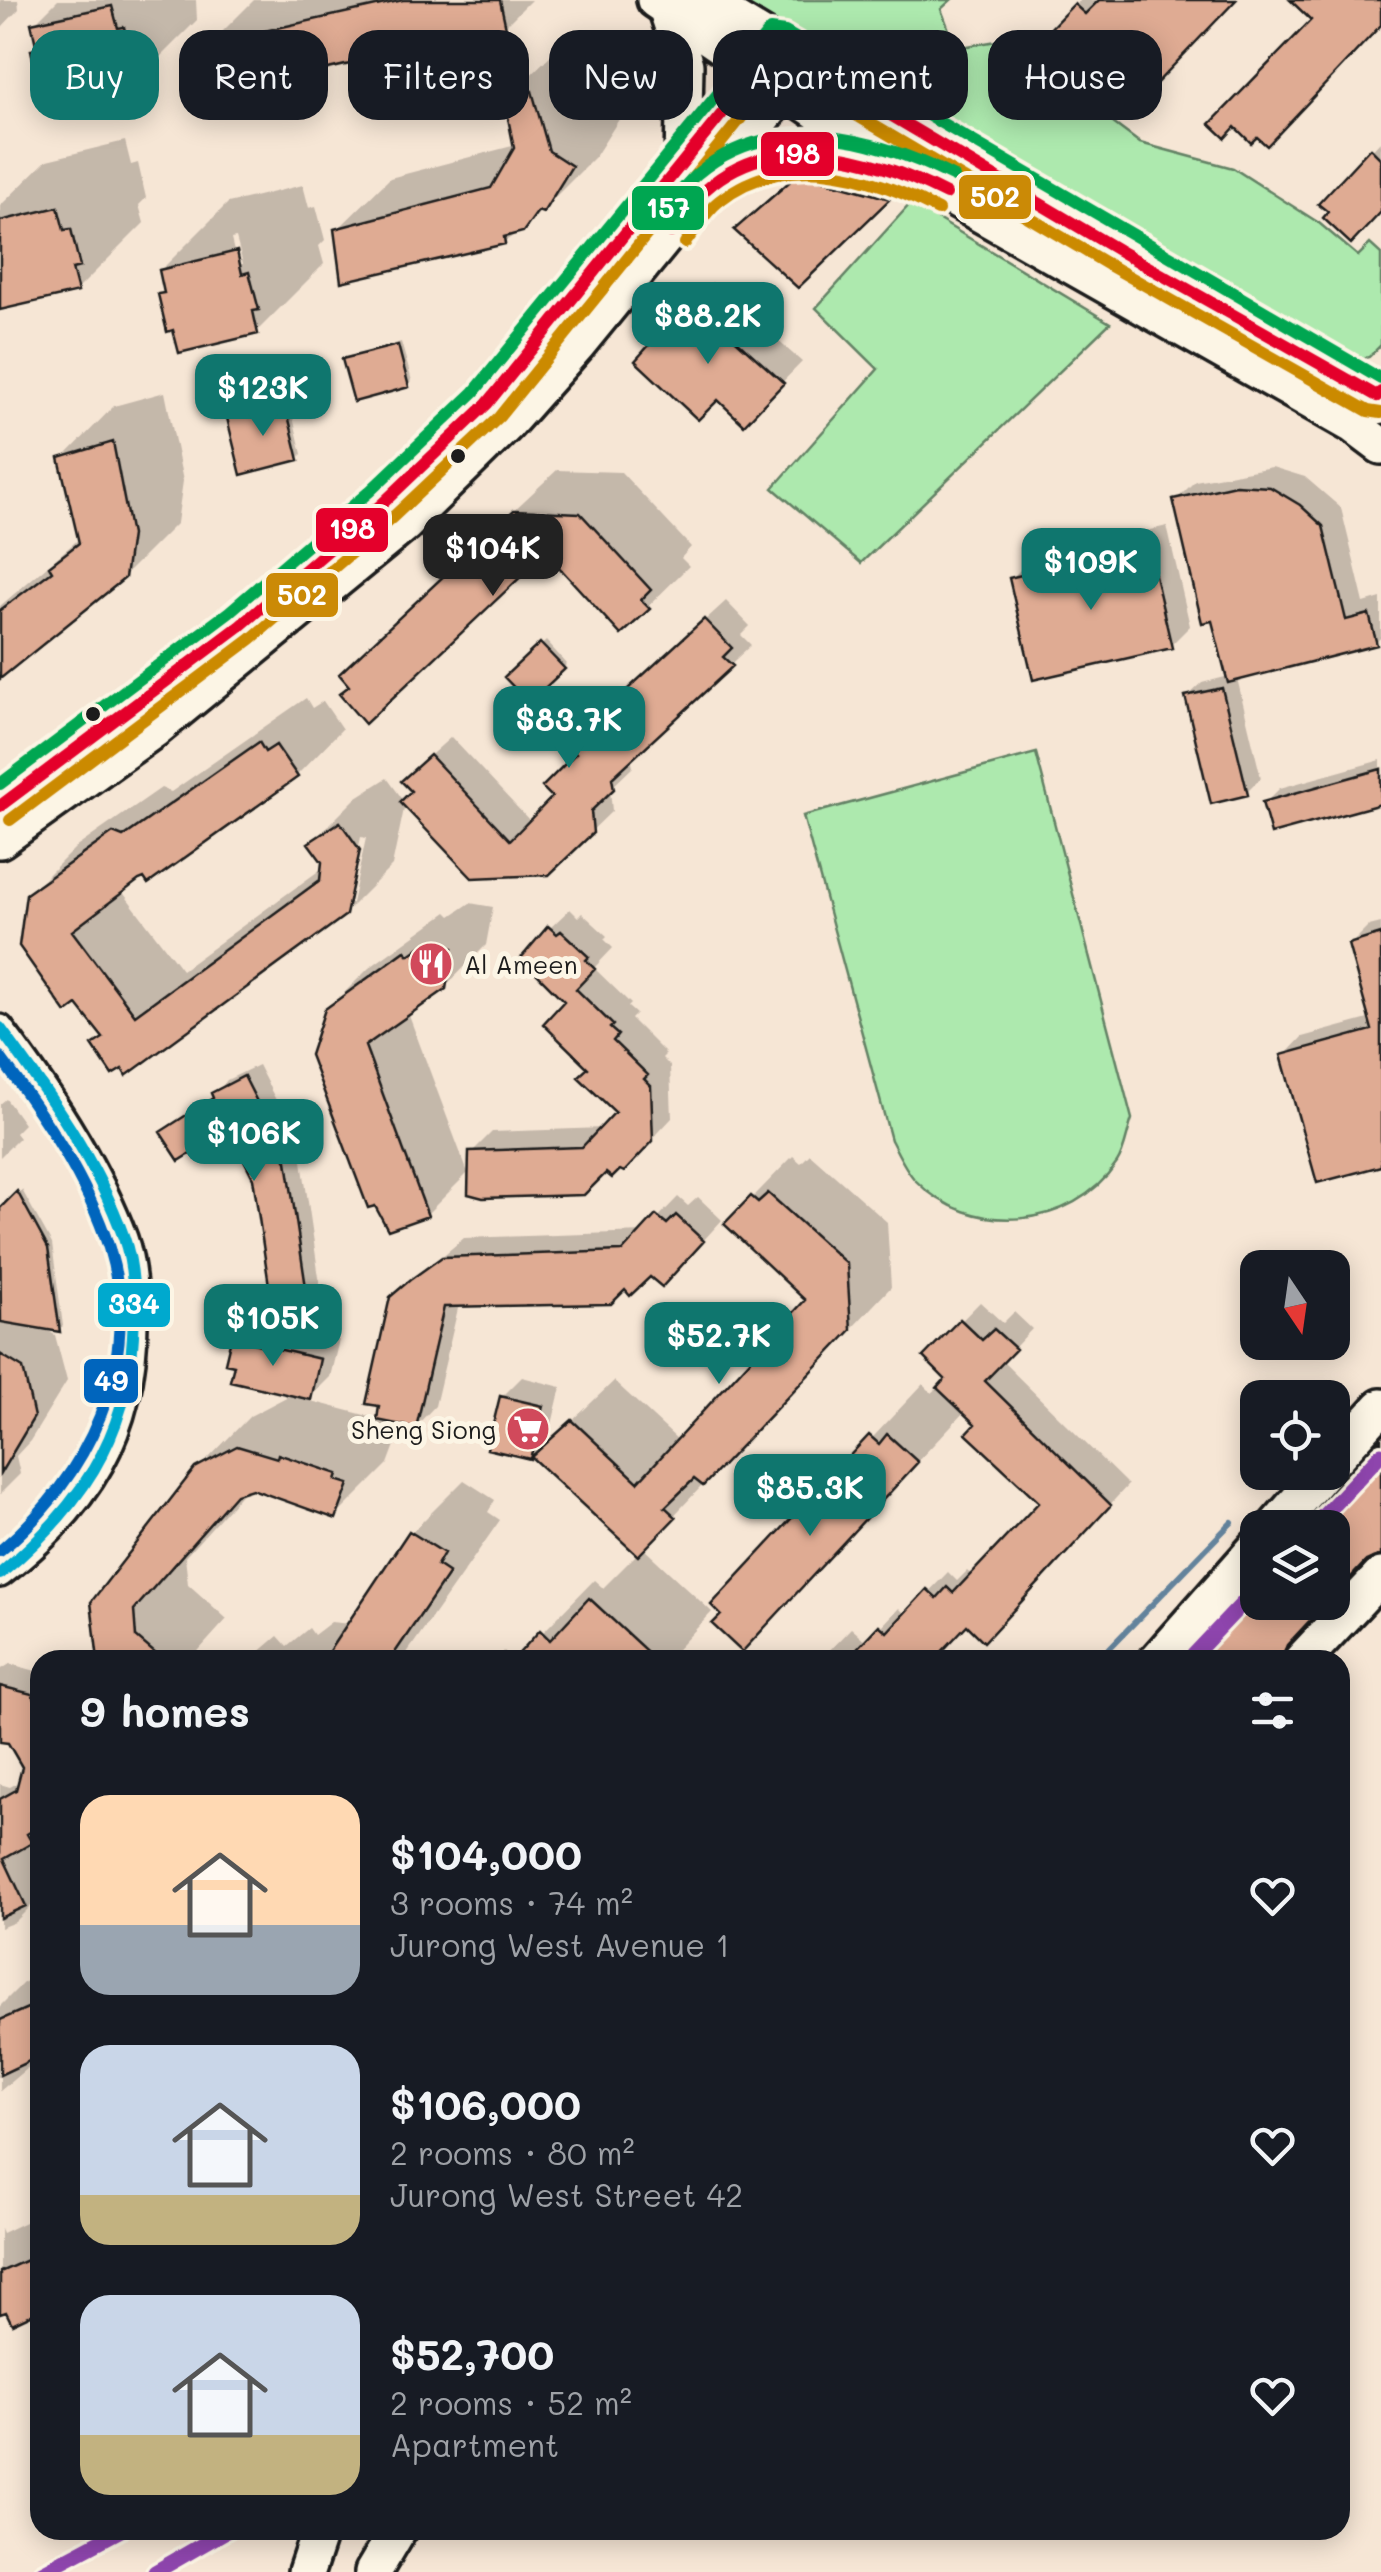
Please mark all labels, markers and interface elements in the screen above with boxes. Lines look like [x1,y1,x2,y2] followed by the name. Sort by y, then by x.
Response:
[30,30,159,120] chip: Buy
[179,30,328,120] chip: Rent
[348,30,529,120] chip: Filters
[549,30,693,120] chip: New
[713,30,968,120] chip: Apartment
[988,30,1162,120] chip: House
[759,130,836,178] line badge: 198
[774,135,820,171] text: 198
[957,173,1033,221] line badge: 502
[970,178,1020,214] text: 502
[630,184,706,232] line badge: 157
[646,189,690,225] text: 157
[627,282,789,367] pin: $88.2K
[654,293,762,335] text: $88.2K
[193,354,333,439] pin: $123K
[217,365,309,407] text: $123K
[448,446,468,466] unlabelled marker
[314,506,390,554] line badge: 198
[329,510,375,546] text: 198
[423,514,563,599] pin: $104K
[445,525,541,567] text: $104K
[1021,528,1161,613] pin: $109K
[1044,539,1138,581] text: $109K
[264,571,340,619] line badge: 502
[277,576,327,612] text: 502
[488,686,650,771] pin: $83.7K
[515,697,623,739] text: $83.7K
[83,704,103,724] unlabelled marker
[408,941,454,987] restaurant icon: Al Ameen
[464,948,578,980] place label: Al Ameen
[184,1099,324,1184] pin: $106K
[207,1110,301,1152] text: $106K
[1240,1250,1350,1360] north arrow
[1240,1250,1350,1620] map controls
[96,1281,172,1329] line badge: 334
[203,1284,343,1369] pin: $105K
[108,1285,160,1321] text: 334
[226,1295,320,1337] text: $105K
[638,1302,800,1387] pin: $52.7K
[666,1313,772,1355] text: $52.7K
[82,1357,140,1405] line badge: 49
[94,1362,128,1398] text: 49
[1240,1380,1350,1490] button: locate
[505,1406,551,1452] supermarket icon: Sheng Siong
[351,1413,496,1445] place label: Sheng Siong
[729,1454,891,1539] pin: $85.3K
[756,1465,864,1507] text: $85.3K
[1240,1510,1350,1620] button: layers
[80,1683,250,1738] text: 9 homes
[1245,1683,1300,1738] icon: filters
[390,1826,582,1881] text: $104,000
[160,1835,280,1955] icon: home
[1245,1868,1300,1923] icon: heart
[390,1881,633,1923] text: 3 rooms · 74 m²
[390,1923,730,1965] text: Jurong West Avenue 1
[390,2076,581,2131] text: $106,000
[160,2085,280,2205] icon: home
[1245,2118,1300,2173] icon: heart
[390,2131,635,2173] text: 2 rooms · 80 m²
[390,2173,743,2215] text: Jurong West Street 42
[390,2326,554,2381] text: $52,700
[160,2335,280,2455] icon: home
[1245,2368,1300,2423] icon: heart
[390,2381,632,2423] text: 2 rooms · 52 m²
[390,2423,559,2465] text: Apartment

